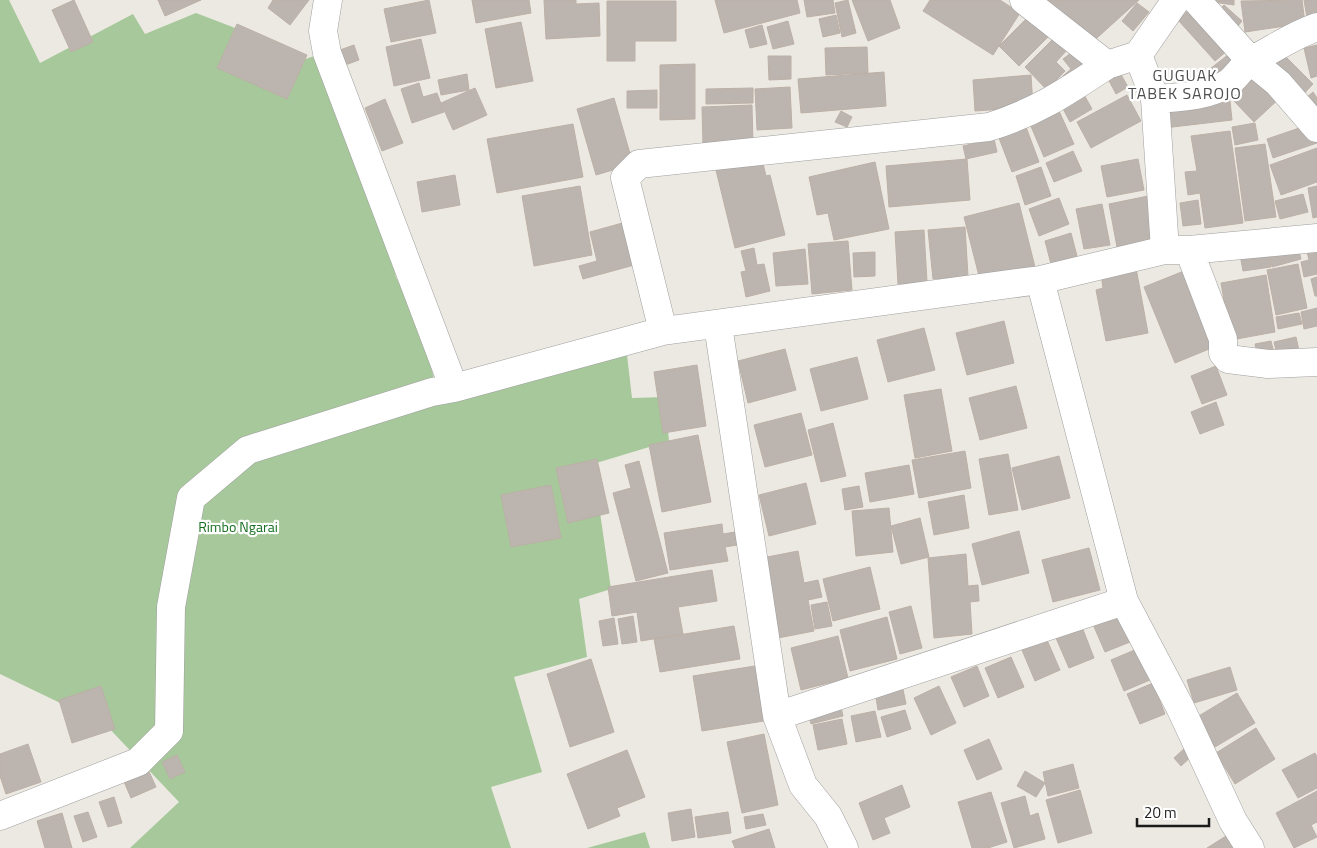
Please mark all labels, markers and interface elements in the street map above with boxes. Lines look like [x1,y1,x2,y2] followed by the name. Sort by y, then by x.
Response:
[1128,63,1242,105] district label: GUGUAK TABEK SAROJO
[198,516,278,537] park label: Rimbo Ngarai
[1137,796,1210,828] scale bar
[1144,801,1177,824] text: 20 m

